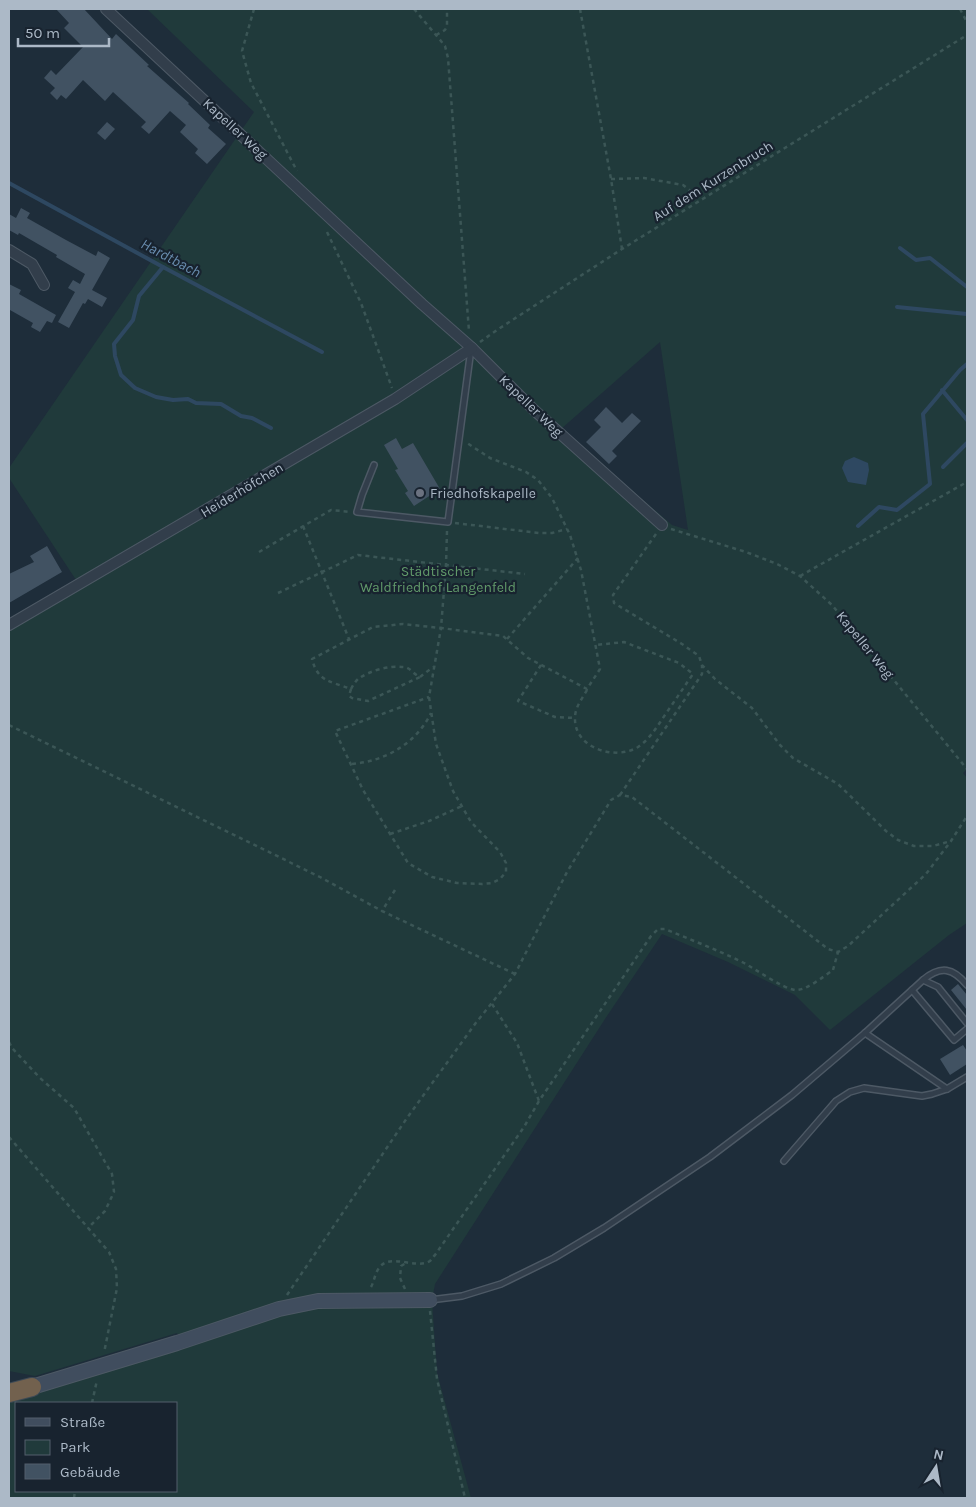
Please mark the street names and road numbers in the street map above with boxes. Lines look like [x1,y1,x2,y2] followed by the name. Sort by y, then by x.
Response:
[199,95,271,163] street label: Kapeller Weg
[650,137,776,225] street label: Auf dem Kurzenbruch
[496,371,567,441] street label: Kapeller Weg
[198,459,286,521] street label: Heiderhöfchen
[833,608,898,682] street label: Kapeller Weg

